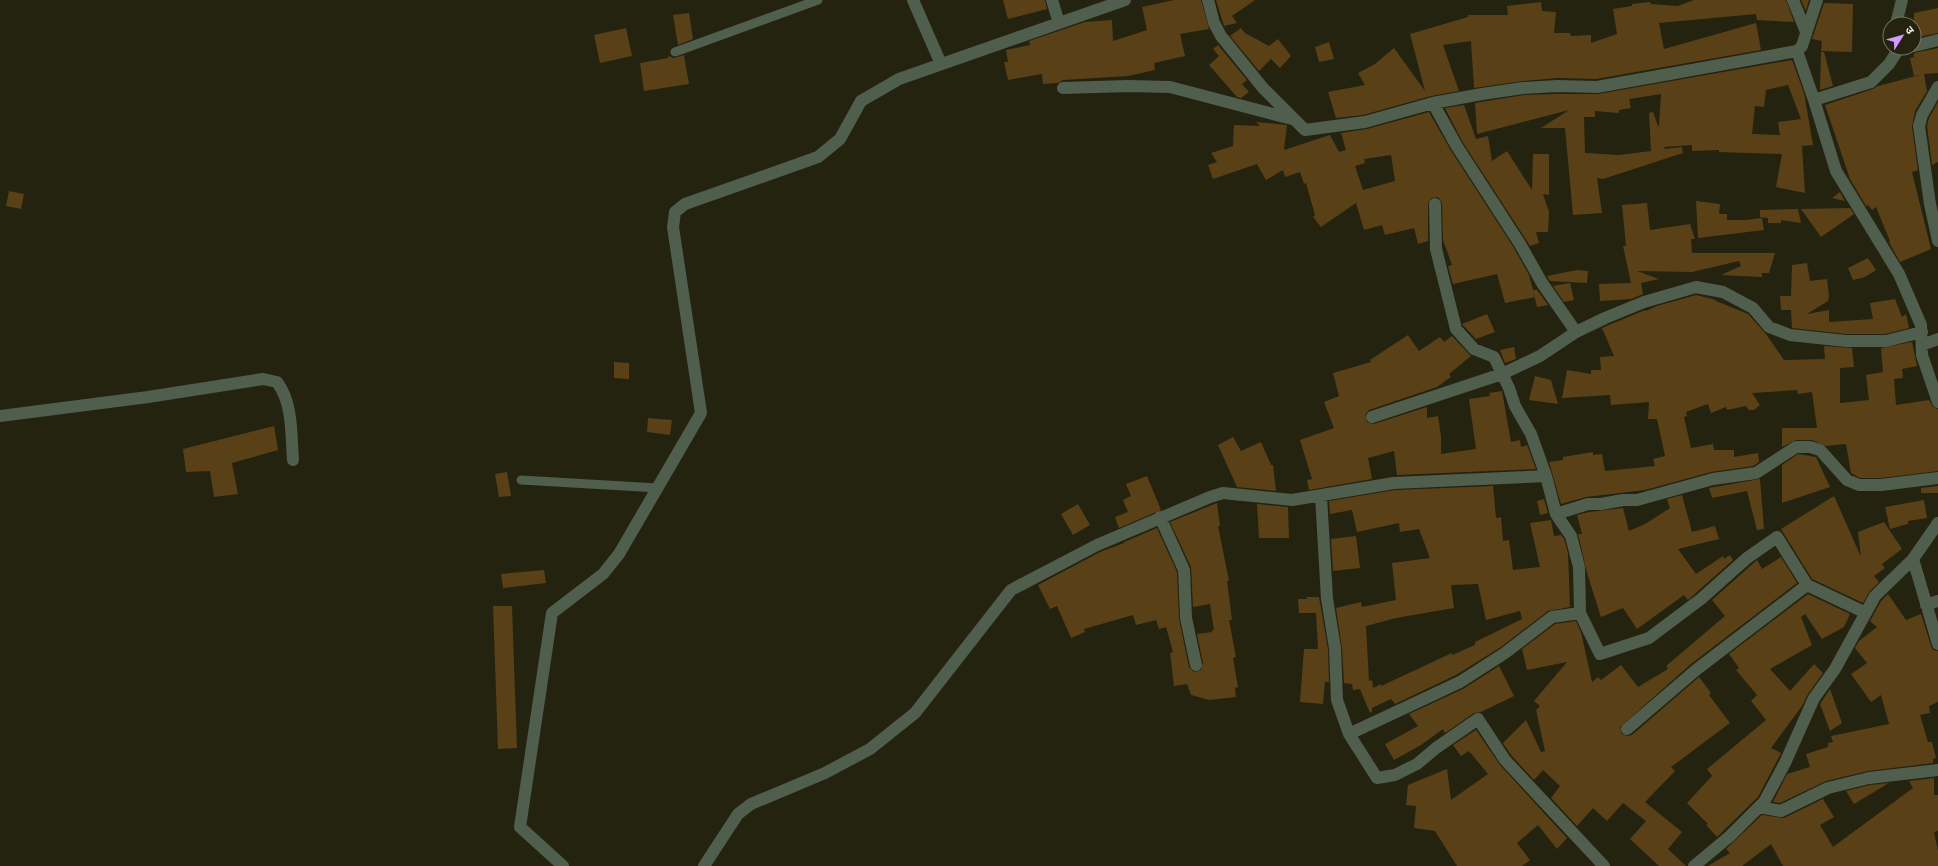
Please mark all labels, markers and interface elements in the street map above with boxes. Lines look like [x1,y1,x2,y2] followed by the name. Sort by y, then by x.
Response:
[1882,16,1922,56] north arrow
[1902,23,1918,37] text: उ

